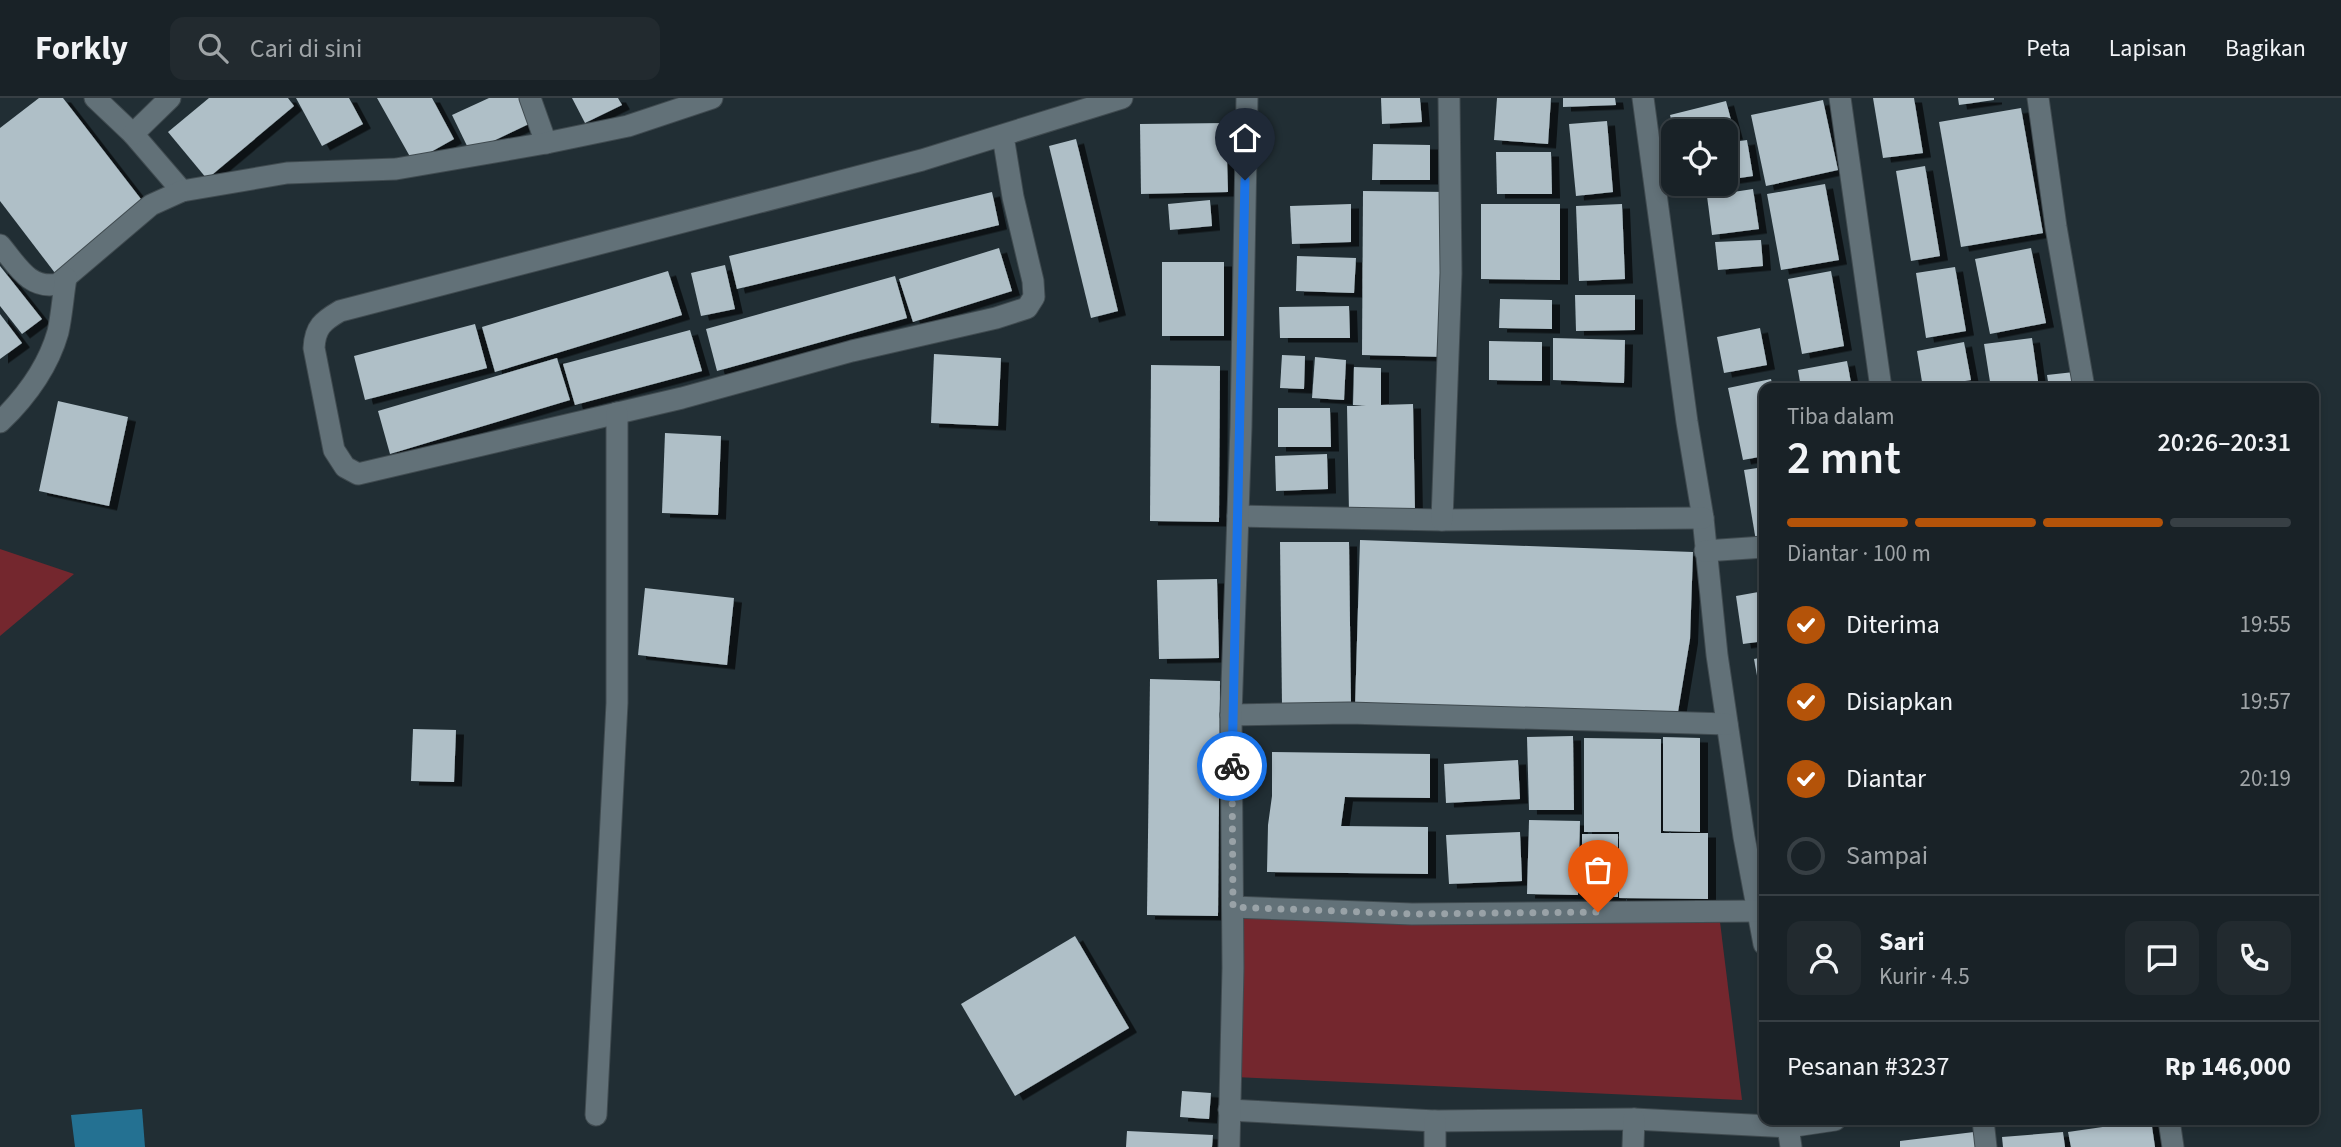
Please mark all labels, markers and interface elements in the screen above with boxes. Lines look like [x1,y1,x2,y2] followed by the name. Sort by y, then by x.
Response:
[170,17,660,80] search box
[35,25,128,72] text: Forkly
[194,29,232,67] icon: search
[250,30,362,67] text: Cari di sini
[2026,31,2071,66] text: Peta
[2109,31,2187,66] text: Lapisan
[2225,31,2306,66] text: Bagikan
[1215,108,1275,180] pin
[1226,119,1264,157] icon: home
[1661,119,1738,196] map controls
[1661,119,1738,196] button: locate
[1787,400,1894,433] text: Tiba dalam
[2158,424,2291,461] text: 20:26–20:31
[1787,426,1901,491] text: 2 mnt
[1787,537,1931,570] text: Diantar · 100 m
[1787,606,1825,644] icon: check
[1846,606,1940,643] text: Diterima
[2240,608,2291,641] text: 19:55
[1787,683,1825,721] icon: check
[1846,683,1953,720] text: Disiapkan
[2240,685,2291,718] text: 19:57
[1197,731,1267,801] courier
[1213,747,1251,785] icon: bike
[1787,760,1825,798] icon: check
[1846,760,1926,797] text: Diantar
[2240,762,2291,795] text: 20:19
[1846,837,1928,874] text: Sampai
[1568,840,1628,912] pin
[1579,851,1617,889] icon: bag
[1787,921,1861,995] button: person
[2125,921,2199,995] button: chat
[2217,921,2291,995] button: phone
[1879,923,1925,960] text: Sari
[1879,960,1970,993] text: Kurir · 4.5
[1787,1048,1949,1085] text: Pesanan #3237
[2165,1048,2291,1085] text: Rp 146,000

